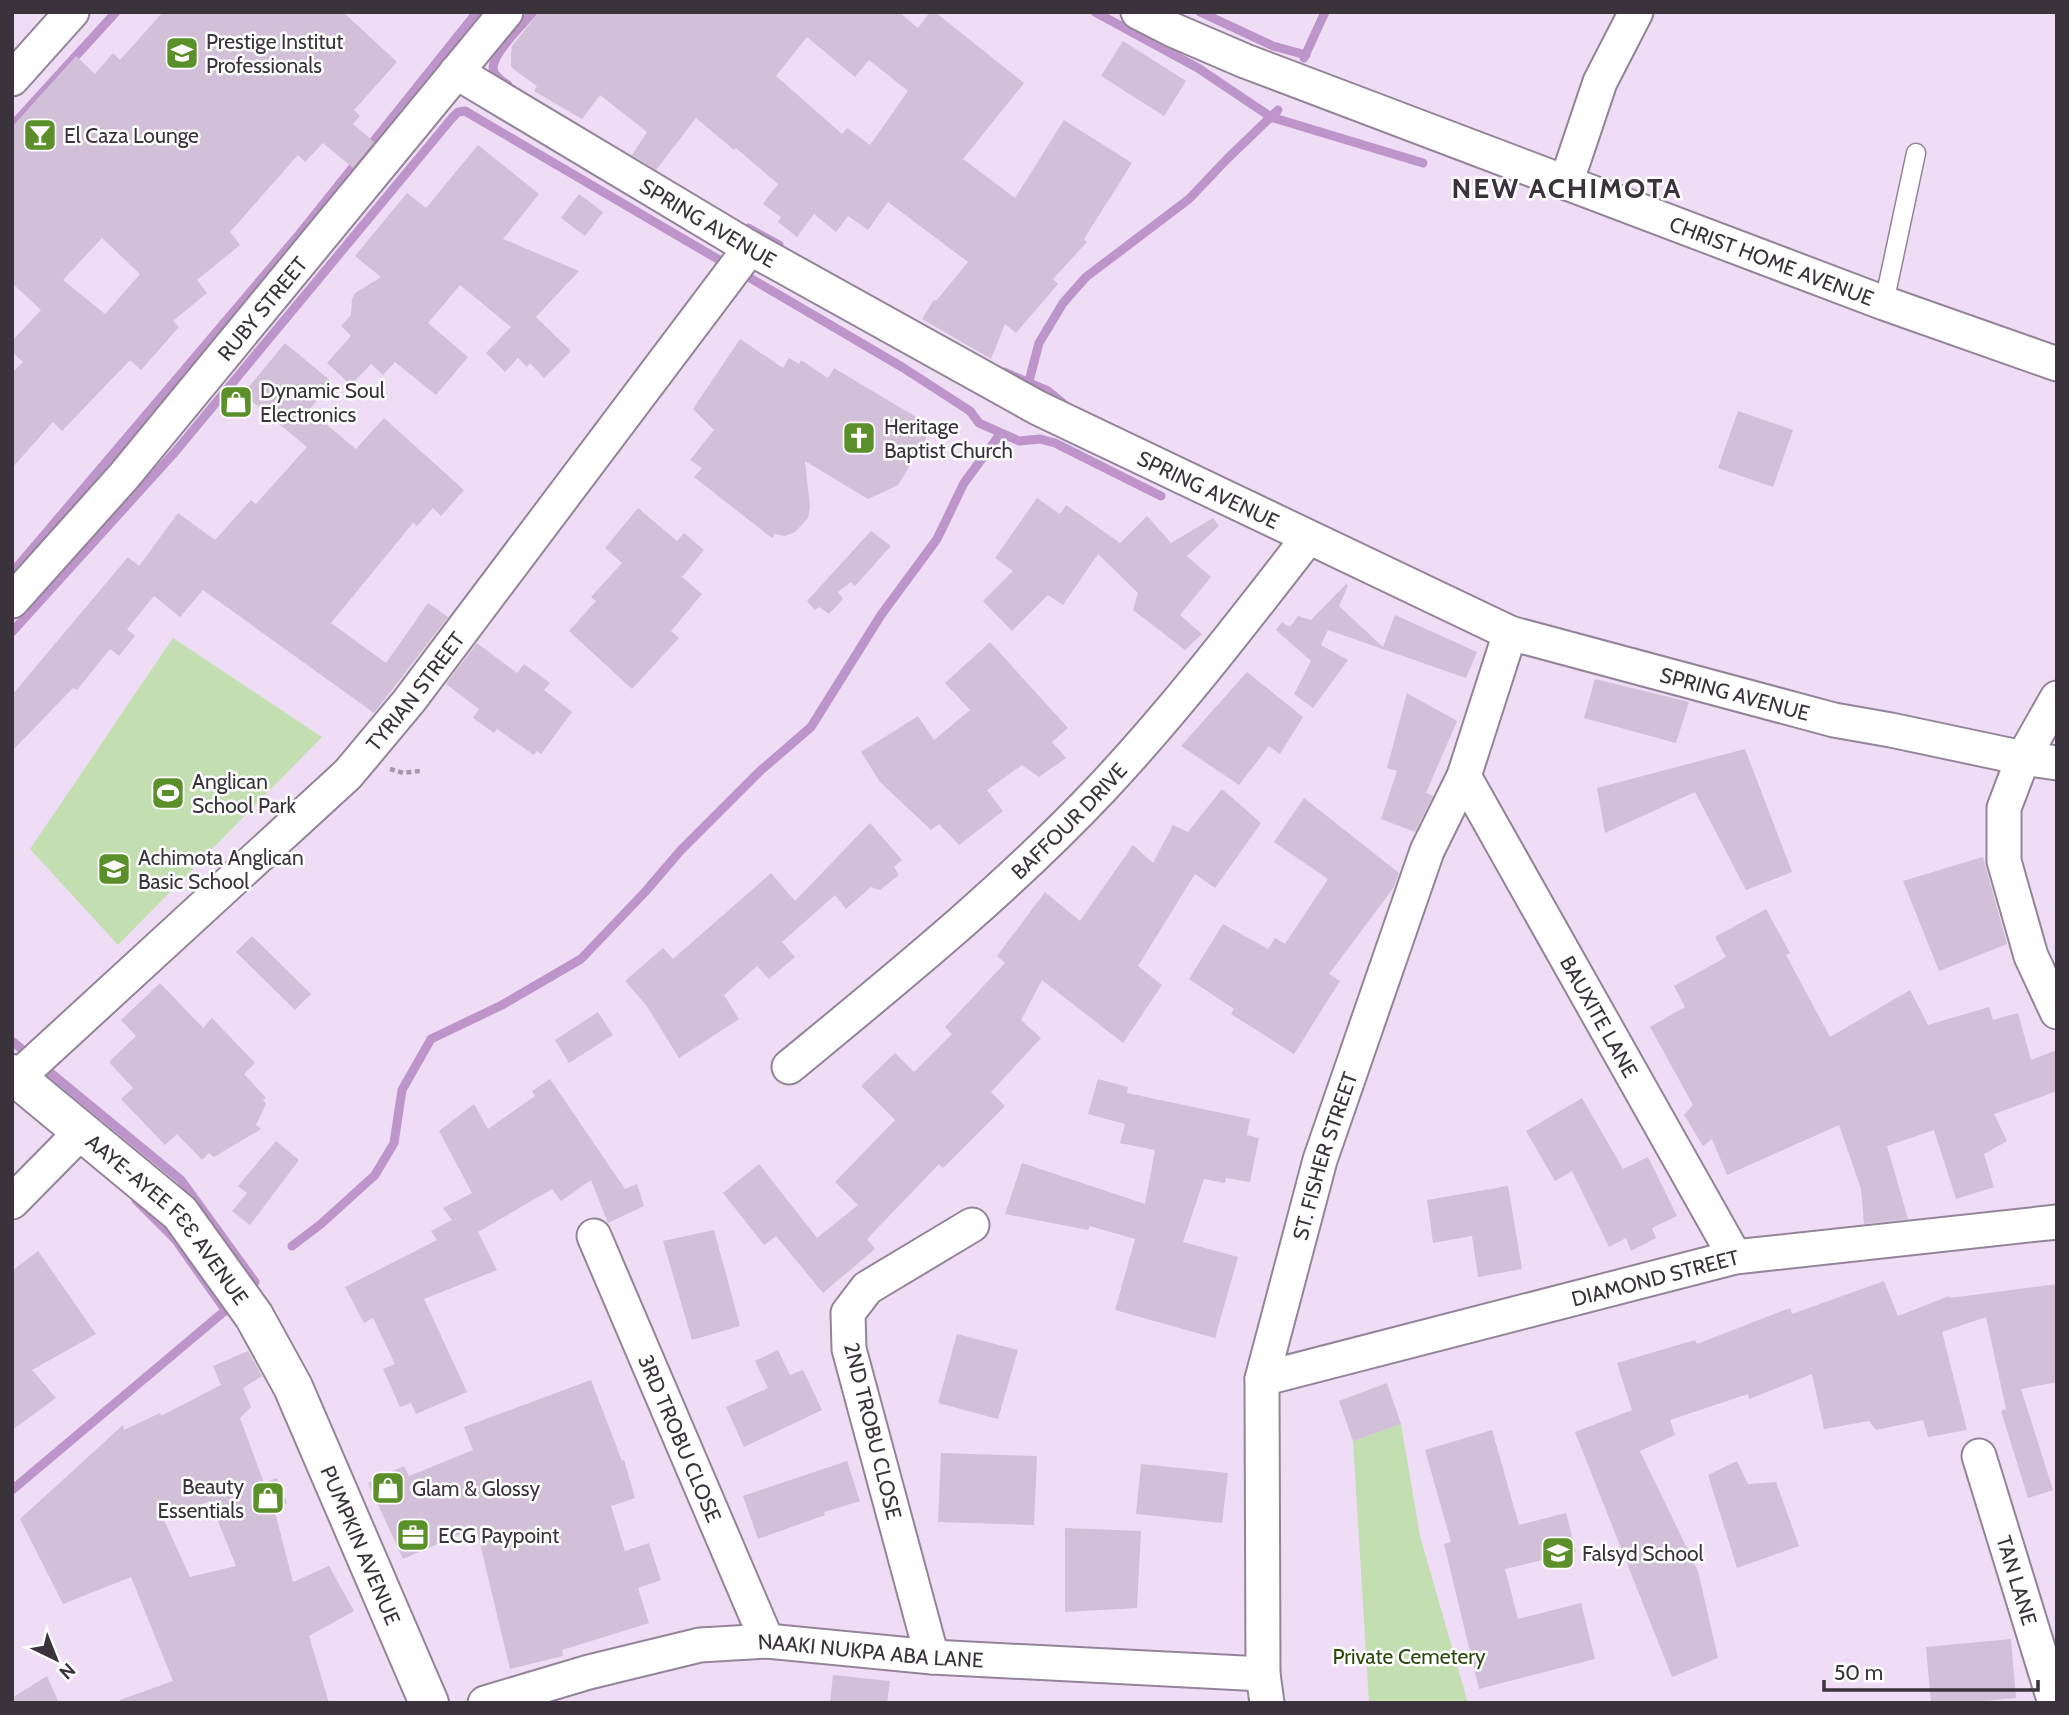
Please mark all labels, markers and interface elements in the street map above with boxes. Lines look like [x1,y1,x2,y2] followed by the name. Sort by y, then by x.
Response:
[206,29,343,78] place label: Prestige Institut Professionals
[163,34,201,72] school or university icon: Prestige Institut Professionals
[21,116,59,154] bar icon: El Caza Lounge
[64,123,199,148] place label: El Caza Lounge
[1451,171,1683,205] district label: NEW ACHIMOTA
[636,173,781,273] street label: SPRING AVENUE
[1666,210,1877,310] street label: CHRIST HOME AVENUE
[212,251,312,365] street label: RUBY STREET
[260,378,385,427] place label: Dynamic Soul Electronics
[217,383,255,421] shop icon: Dynamic Soul Electronics
[884,414,1013,463] place label: Heritage Baptist Church
[840,419,878,457] church icon: Heritage Baptist Church
[1134,445,1283,534] street label: SPRING AVENUE
[361,627,469,756] street label: TYRIAN STREET
[1657,661,1813,725] street label: SPRING AVENUE
[1006,757,1132,884] street label: BAFFOUR DRIVE
[192,769,296,818] place label: Anglican School Park
[149,774,187,812] sports icon: Anglican School Park
[138,845,304,894] place label: Achimota Anglican Basic School
[95,850,133,888] school or university icon: Achimota Anglican Basic School
[1555,951,1644,1082] street label: BAUXITE LANE
[1287,1068,1362,1243] street label: ST. FISHER STREET
[81,1128,254,1309] street label: AAYE-AYEE FƐƐ AVENUE
[1569,1244,1742,1311] street label: DIAMOND STREET
[839,1340,907,1522] street label: 2ND TROBU CLOSE
[634,1351,727,1526] street label: 3RD TROBU CLOSE
[316,1462,406,1629] street label: PUMPKIN AVENUE
[369,1469,407,1507] shop icon: Glam & Glossy
[158,1474,244,1523] place label: Beauty Essentials
[412,1476,540,1501] place label: Glam & Glossy
[249,1479,287,1517] shop icon: Beauty Essentials
[394,1516,432,1554] office icon: ECG Paypoint
[438,1523,559,1548] place label: ECG Paypoint
[1992,1532,2043,1628] street label: TAN LANE
[1539,1534,1577,1572] school or university icon: Falsyd School
[1582,1541,1704,1566] place label: Falsyd School
[21,1624,91,1694] north arrow
[757,1628,984,1672] street label: NAAKI NUKPA ABA LANE
[1332,1644,1486,1669] park label: Private Cemetery
[1824,1648,2038,1692] scale bar
[54,1658,80,1684] text: N
[1834,1660,1883,1685] text: 50 m

